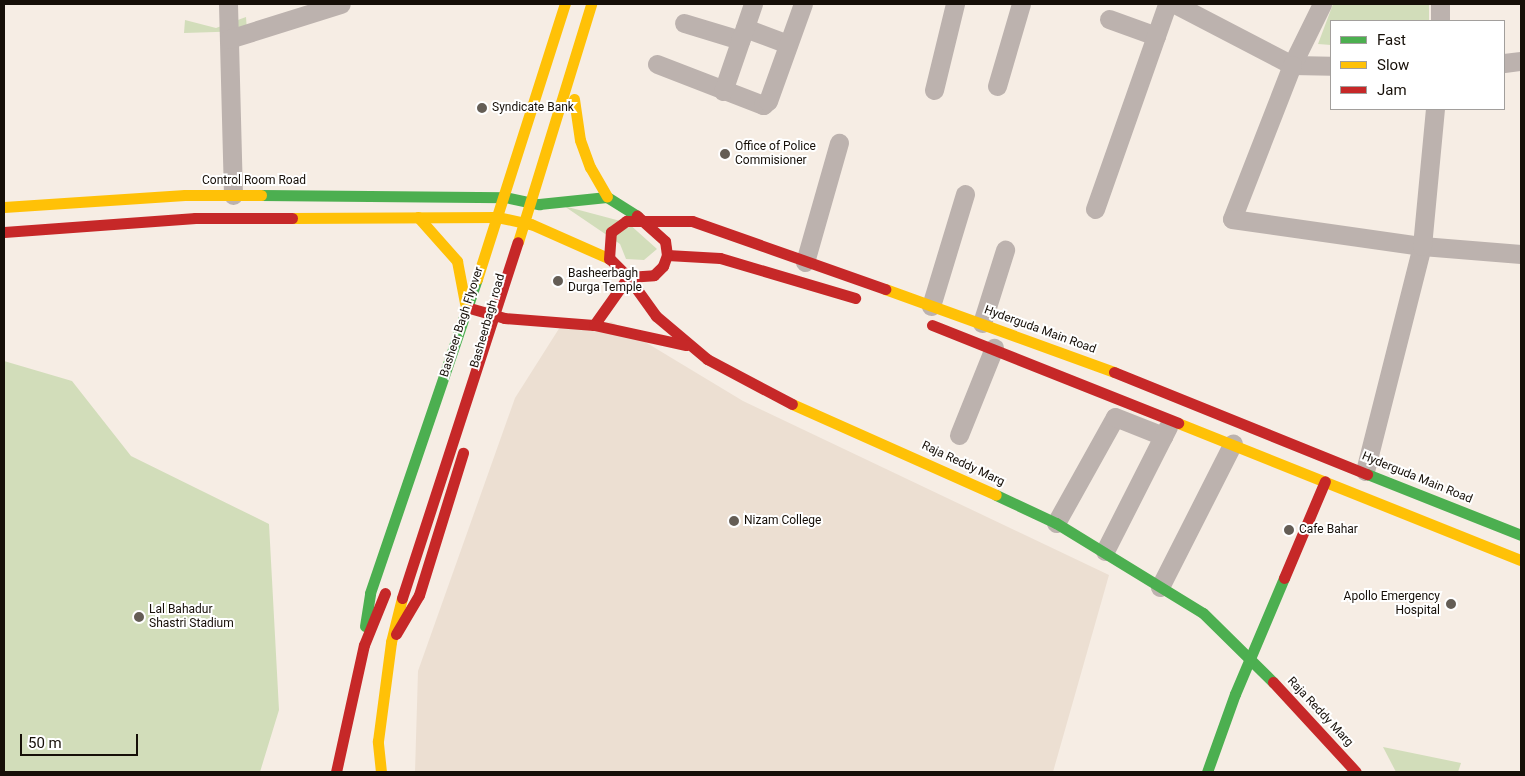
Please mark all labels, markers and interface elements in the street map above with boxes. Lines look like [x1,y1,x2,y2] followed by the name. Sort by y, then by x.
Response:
[1330,20,1505,110] legend
[1377,31,1406,49] text: Fast
[1377,56,1409,74] text: Slow
[1377,81,1407,99] text: Jam
[492,101,574,115] place label: Syndicate Bank
[476,102,488,114] marker: Syndicate Bank
[735,140,816,168] place label: Office of Police Commisioner
[719,148,731,160] marker: Office of Police Commisioner
[202,174,306,188] street label: Control Room Road
[437,265,487,379] street label: Basheer Bagh Flyover
[568,267,642,295] place label: Basheerbagh Durga Temple
[468,272,508,370] street label: Basheerbagh road
[552,275,564,287] marker: Basheerbagh Durga Temple
[982,303,1098,357] street label: Hyderguda Main Road
[919,438,1007,490] street label: Raja Reddy Marg
[1360,449,1474,507] street label: Hyderguda Main Road
[744,514,821,528] place label: Nizam College
[728,515,740,527] marker: Nizam College
[1299,523,1358,537] place label: Cafe Bahar
[1283,524,1295,536] marker: Cafe Bahar
[1344,590,1440,618] place label: Apollo Emergency Hospital
[1444,597,1458,611] marker: Apollo Emergency Hospital
[149,603,234,631] place label: Lal Bahadur Shastri Stadium
[133,611,145,623] marker: Lal Bahadur Shastri Stadium
[1284,674,1356,750] street label: Raja Reddy Marg
[22,724,140,756] scale bar
[28,734,62,752] text: 50 m

